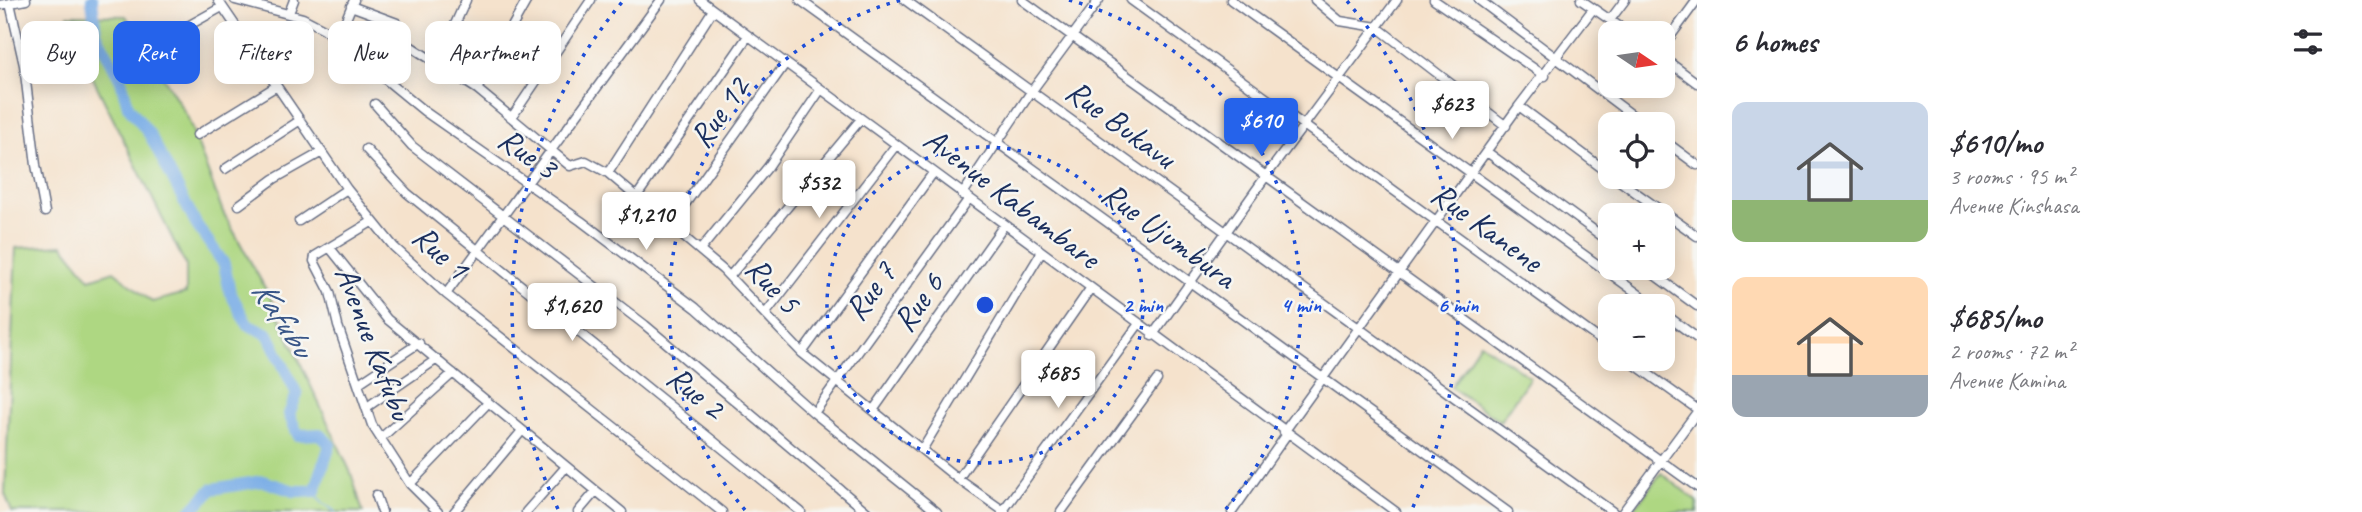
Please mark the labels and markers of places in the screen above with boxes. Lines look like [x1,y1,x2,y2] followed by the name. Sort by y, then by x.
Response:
[1411,82,1493,141] pin: $623
[1220,99,1302,158] pin: $610
[778,160,860,220] pin: $532
[589,192,703,252] pin: $1,210
[515,284,629,343] pin: $1,620
[973,293,997,317] centre of rings
[1017,350,1099,410] pin: $685

